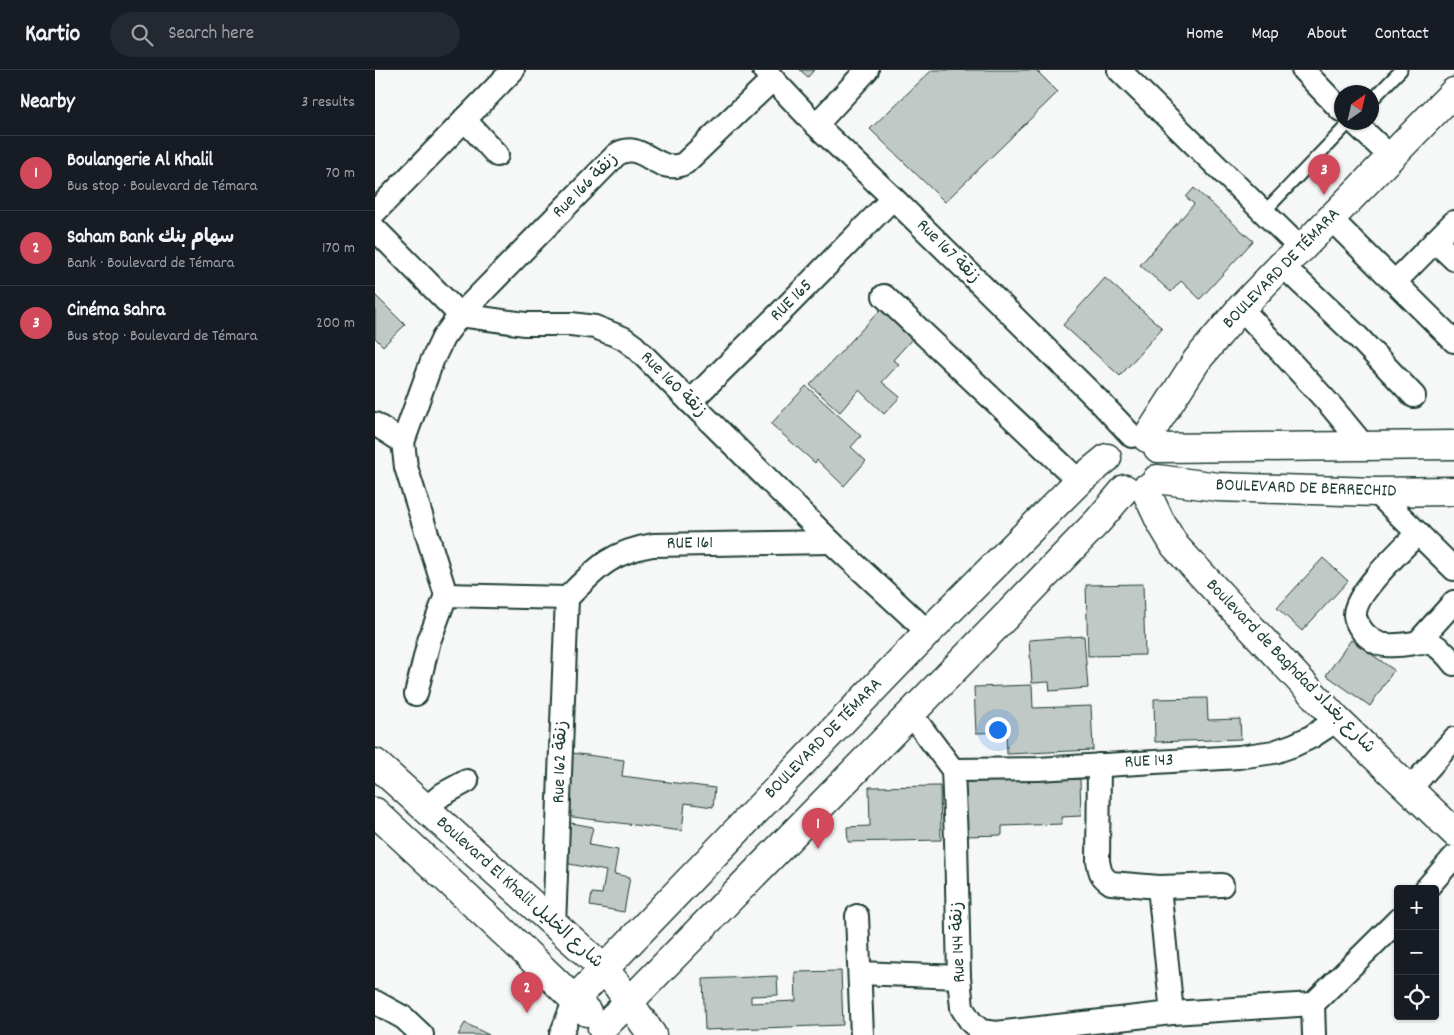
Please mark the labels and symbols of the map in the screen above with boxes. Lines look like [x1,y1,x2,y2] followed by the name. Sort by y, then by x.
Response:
[1334,85,1379,130] north arrow
[548,148,624,224] street label: Rue 166 زنقة
[1308,154,1340,195] pin: 3
[1218,203,1347,335] street label: BOULEVARD DE TÉMARA
[910,214,986,290] street label: Rue 167 زنقة
[765,274,819,328] street label: RUE 165
[634,346,712,424] street label: Rue 160 زنقة
[1215,473,1397,505] street label: BOULEVARD DE BERRECHID
[667,531,713,557] street label: RUE 161
[1199,574,1381,760] street label: Boulevard de Baghdad شارع بغداد
[760,673,889,805] street label: BOULEVARD DE TÉMARA
[985,717,1011,743] your location
[547,720,575,804] street label: Rue 162 زنقة
[1124,748,1174,776] street label: RUE 143
[802,808,834,849] pin: 1
[430,811,608,975] street label: Boulevard El Khalil شارع الخليل
[945,901,973,983] street label: Rue 144 زنقة
[511,972,543,1013] pin: 2

